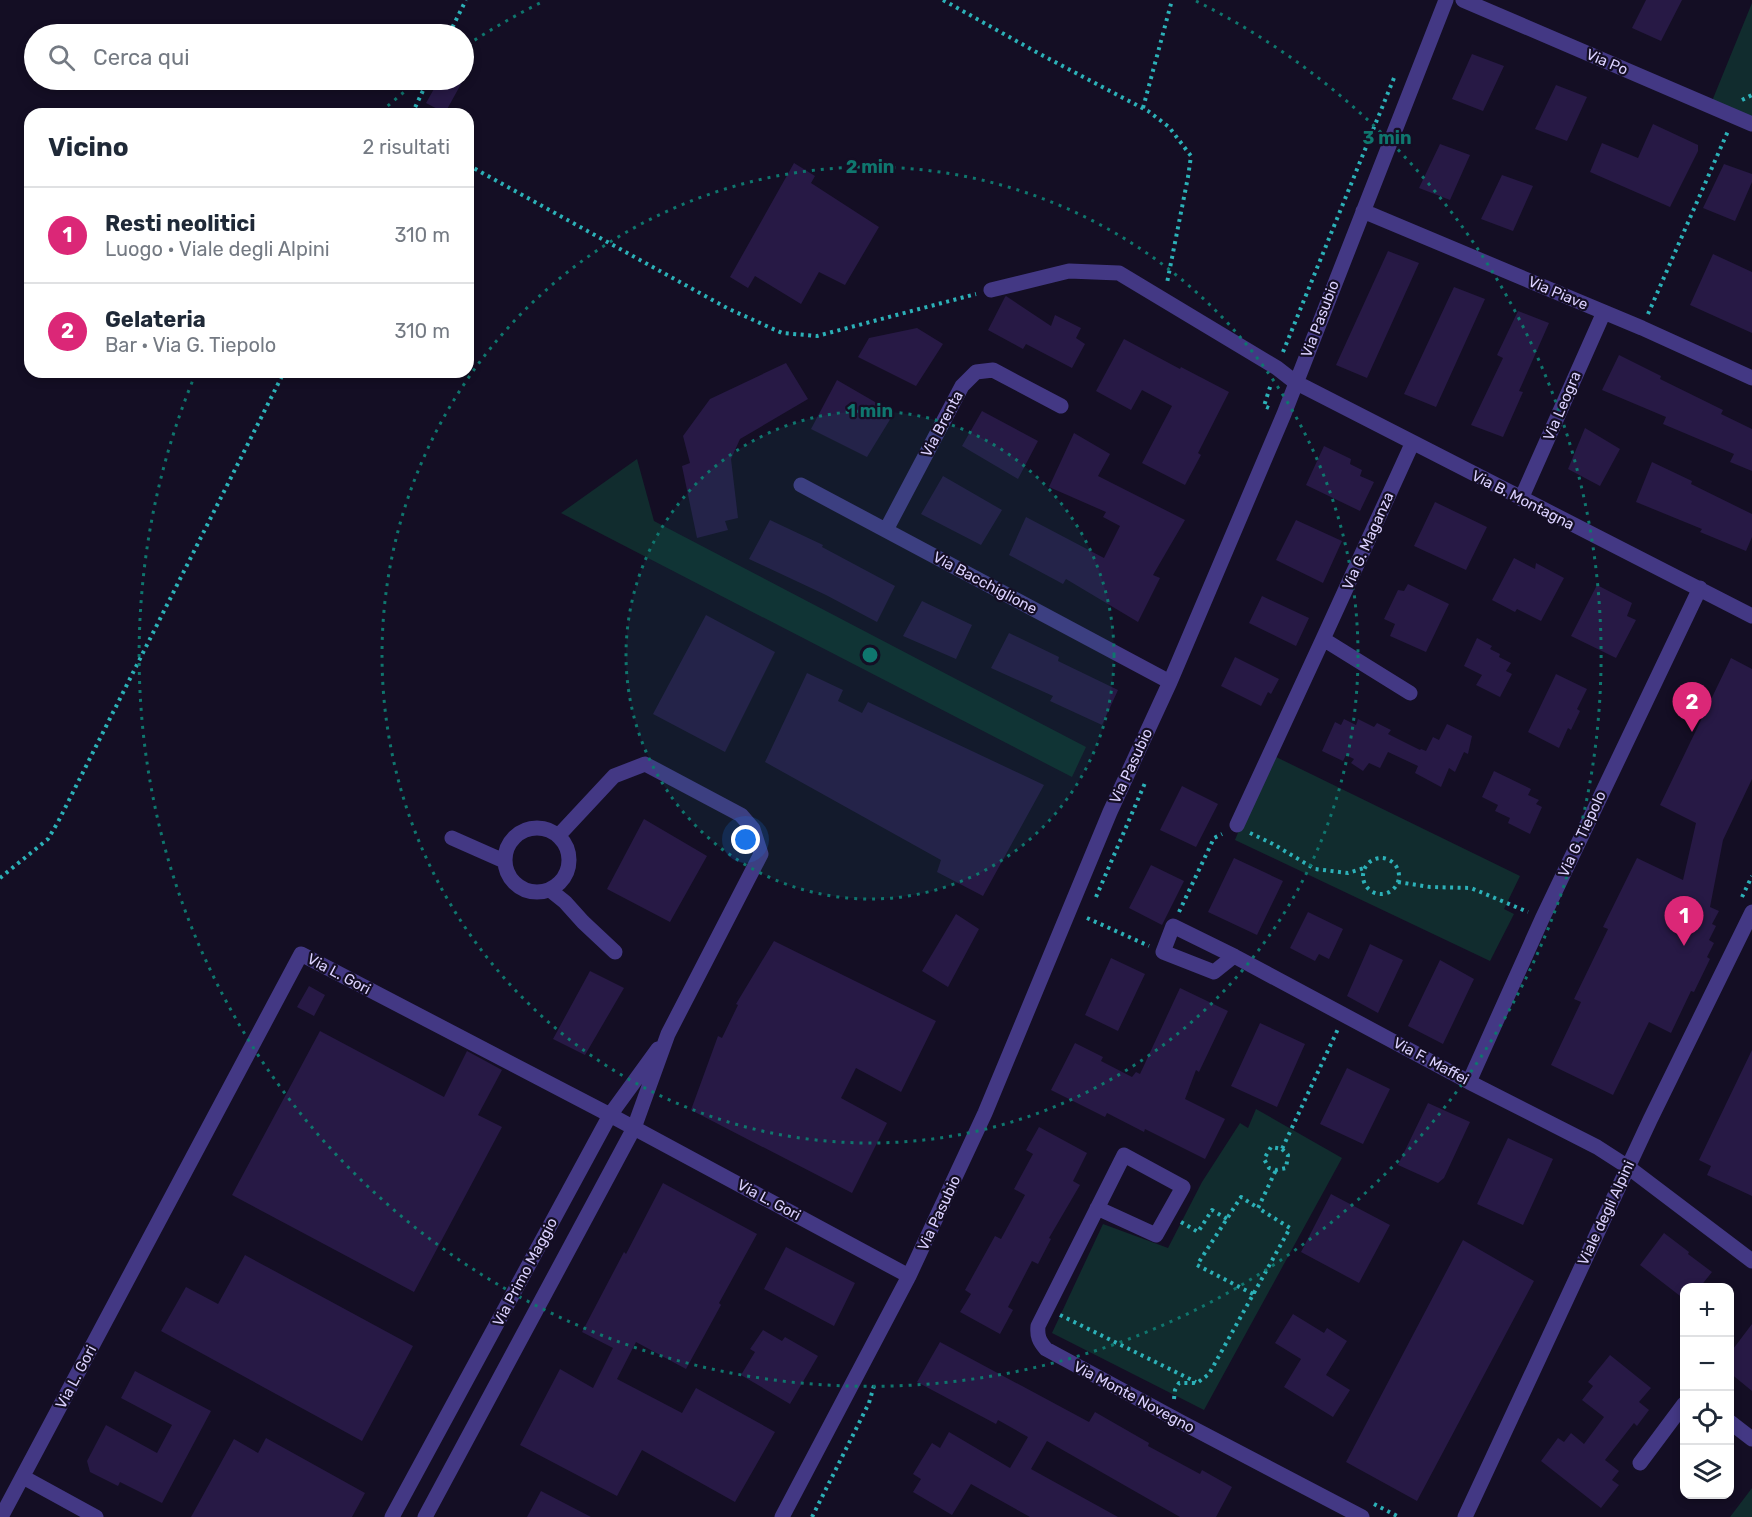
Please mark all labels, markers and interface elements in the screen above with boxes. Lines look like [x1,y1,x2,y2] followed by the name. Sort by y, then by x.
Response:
[24,24,474,90] search box
[45,41,78,74] icon: search
[93,44,189,71] text: Cerca qui
[1583,45,1631,79] street label: Via Po
[1363,127,1411,149] text: 3 min
[48,132,129,163] text: Vicino
[362,135,450,159] text: 2 risultati
[846,156,894,178] text: 2 min
[105,210,256,237] text: Resti neolitici
[63,223,72,247] text: 1
[394,223,450,247] text: 310 m
[105,237,330,261] text: Luogo · Viale degli Alpini
[1525,272,1591,314] street label: Via Piave
[1297,278,1343,360] street label: Via Pasubio
[105,306,206,333] text: Gelateria
[61,319,74,343] text: 2
[394,319,450,343] text: 310 m
[105,333,276,357] text: Bar · Via G. Tiepolo
[1539,369,1585,443] street label: Via Leogra
[917,388,967,460] street label: Via Brenta
[847,400,893,422] text: 1 min
[1469,466,1577,534] street label: Via B. Montagna
[1338,489,1398,593] street label: Via G. Maganza
[930,548,1040,618] street label: Via Bacchiglione
[860,645,880,665] centre of rings
[1672,682,1712,732] pin: 2
[1106,725,1156,807] street label: Via Pasubio
[1554,788,1610,880] street label: Via G. Tiepolo
[731,825,760,854] your location
[1664,896,1704,946] pin: 1
[304,950,374,998] street label: Via L. Gori
[1390,1034,1472,1088] street label: Via F. Maffei
[1574,1158,1638,1268] street label: Viale degli Alpini
[914,1172,964,1254] street label: Via Pasubio
[734,1176,804,1224] street label: Via L. Gori
[489,1215,561,1329] street label: Via Primo Maggio
[1680,1283,1734,1499] map controls
[1680,1283,1734,1337] button: +
[1680,1337,1734,1391] button: −
[52,1342,100,1412] street label: Via L. Gori
[1070,1357,1198,1437] street label: Via Monte Novegno
[1680,1391,1734,1445] button: locate
[1680,1445,1734,1499] button: layers

